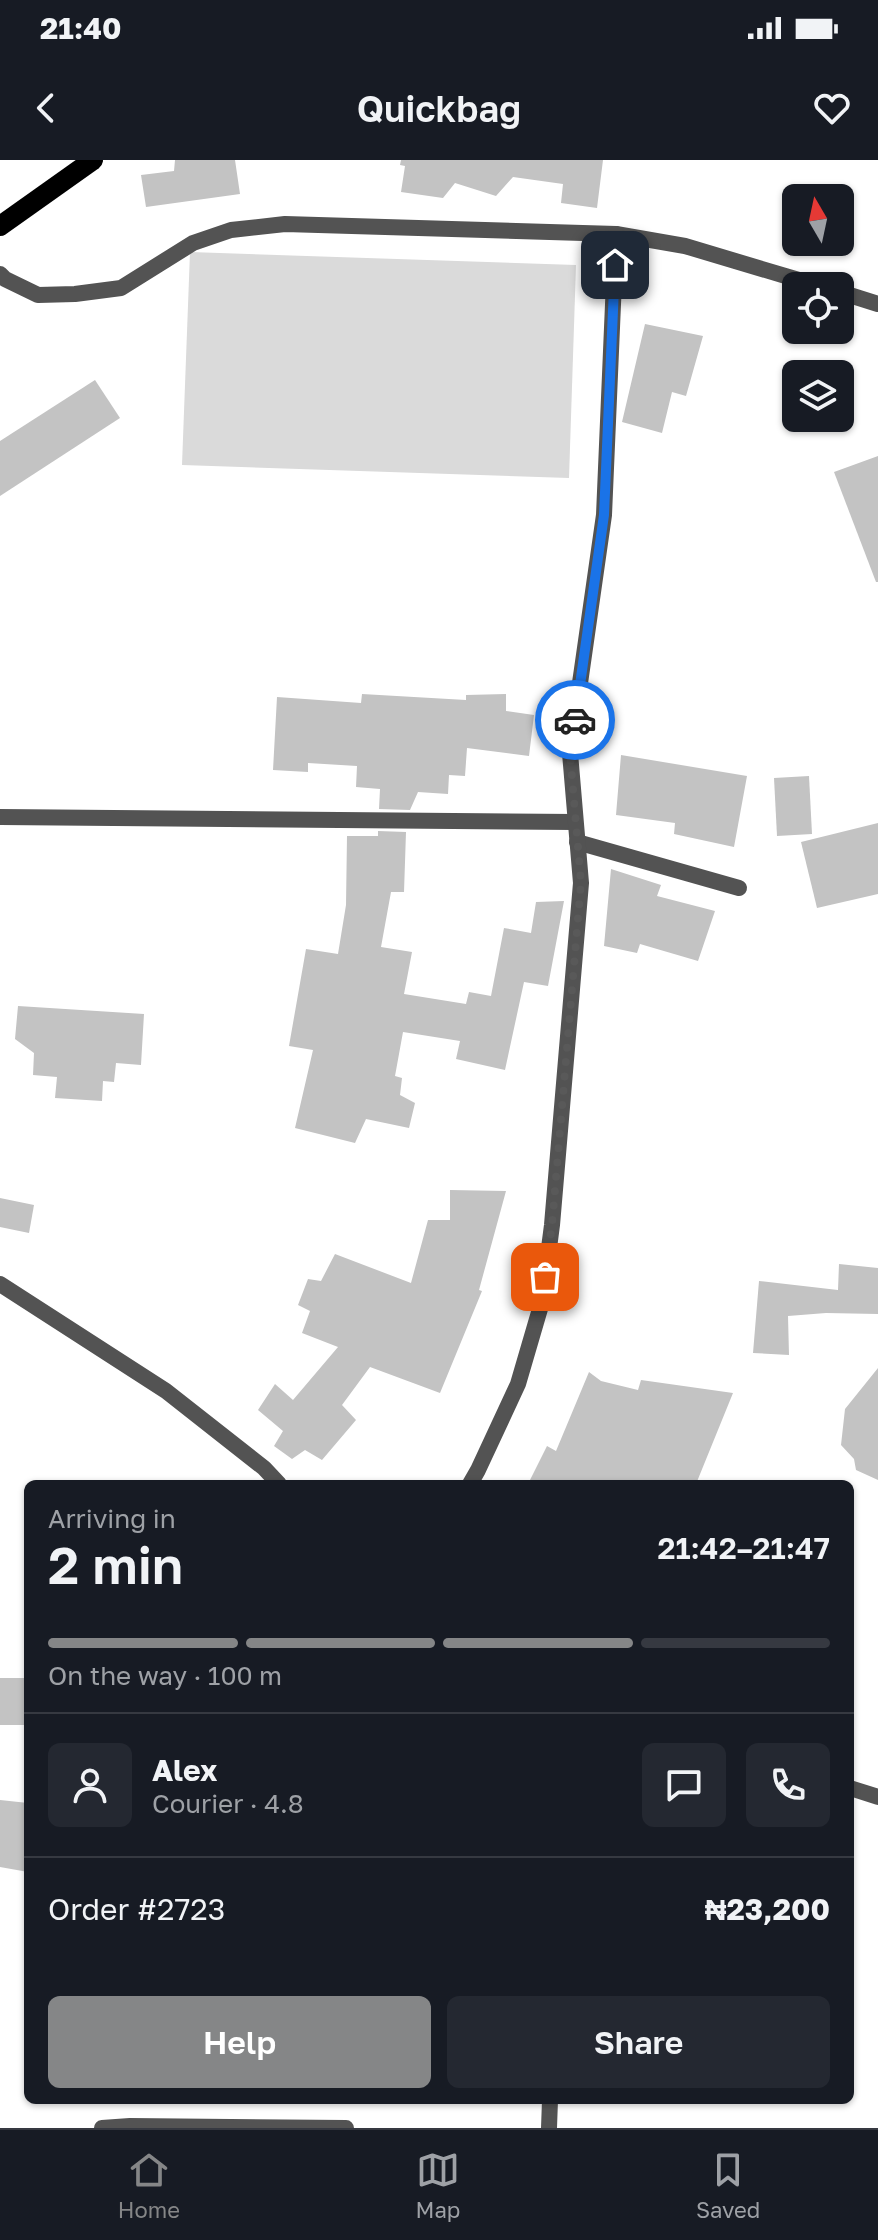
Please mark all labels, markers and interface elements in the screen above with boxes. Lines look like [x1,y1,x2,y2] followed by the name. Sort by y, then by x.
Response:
[40,10,122,46] text: 21:40
[24,86,68,130] icon: back
[810,86,854,130] icon: heart
[357,87,521,130] text: Quickbag
[782,184,854,256] north arrow
[782,184,854,432] map controls
[581,231,649,299] pin
[593,243,637,287] icon: home
[782,272,854,344] button: locate
[782,360,854,432] button: layers
[535,680,615,760] courier
[553,698,597,742] icon: car
[511,1243,579,1311] pin
[523,1255,567,1299] icon: bag
[48,1503,176,1534] text: Arriving in
[657,1530,830,1566] text: 21:42–21:47
[48,1533,183,1595] text: 2 min
[48,1660,282,1691] text: On the way · 100 m
[48,1743,132,1827] button: person
[642,1743,726,1827] button: chat
[746,1743,830,1827] button: phone
[152,1752,217,1788] text: Alex
[152,1788,304,1819] text: Courier · 4.8
[48,1891,225,1927] text: Order #2723
[705,1891,830,1927] text: ₦23,200
[48,1996,431,2088] button: Help
[447,1996,830,2088] button: Share
[118,2148,180,2223] tab: Home
[416,2148,460,2223] tab: Map
[696,2148,760,2223] tab: Saved

